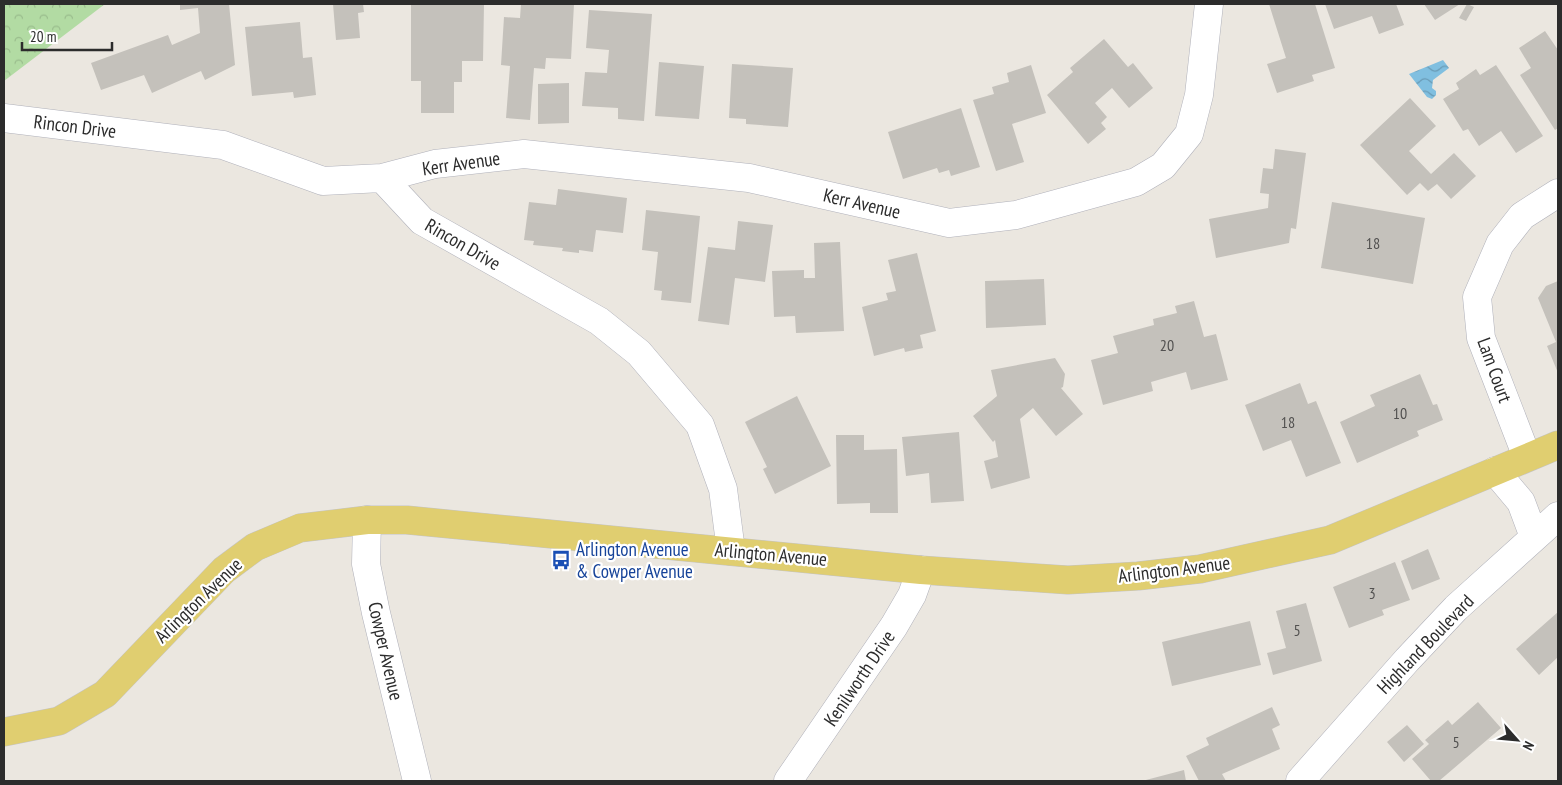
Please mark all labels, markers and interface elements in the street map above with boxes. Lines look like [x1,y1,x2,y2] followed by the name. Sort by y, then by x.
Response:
[22,20,112,52] scale bar
[30,27,56,46] text: 20 m
[32,109,118,143] street label: Rincon Drive
[420,146,502,180] street label: Kerr Avenue
[821,182,903,224] street label: Kerr Avenue
[421,213,505,275] street label: Rincon Drive
[1366,233,1380,253] house number: 18
[1472,334,1518,406] street label: Lam Court
[1160,335,1174,355] house number: 20
[1393,403,1407,423] house number: 10
[1281,412,1295,432] house number: 18
[576,537,693,583] place label: Arlington Avenue & Cowper Avenue
[714,537,828,571] street label: Arlington Avenue
[550,549,572,571] bus stop icon: Arlington Avenue & Cowper Avenue
[1117,550,1231,588] street label: Arlington Avenue
[149,552,247,648] street label: Arlington Avenue
[1368,583,1376,603] house number: 3
[1371,589,1479,699] street label: Highland Boulevard
[363,599,409,703] street label: Cowper Avenue
[1293,620,1301,640] house number: 5
[818,625,900,730] street label: Kenilworth Drive
[1492,715,1542,765] north arrow
[1452,732,1460,752] house number: 5
[1519,738,1538,753] text: N

